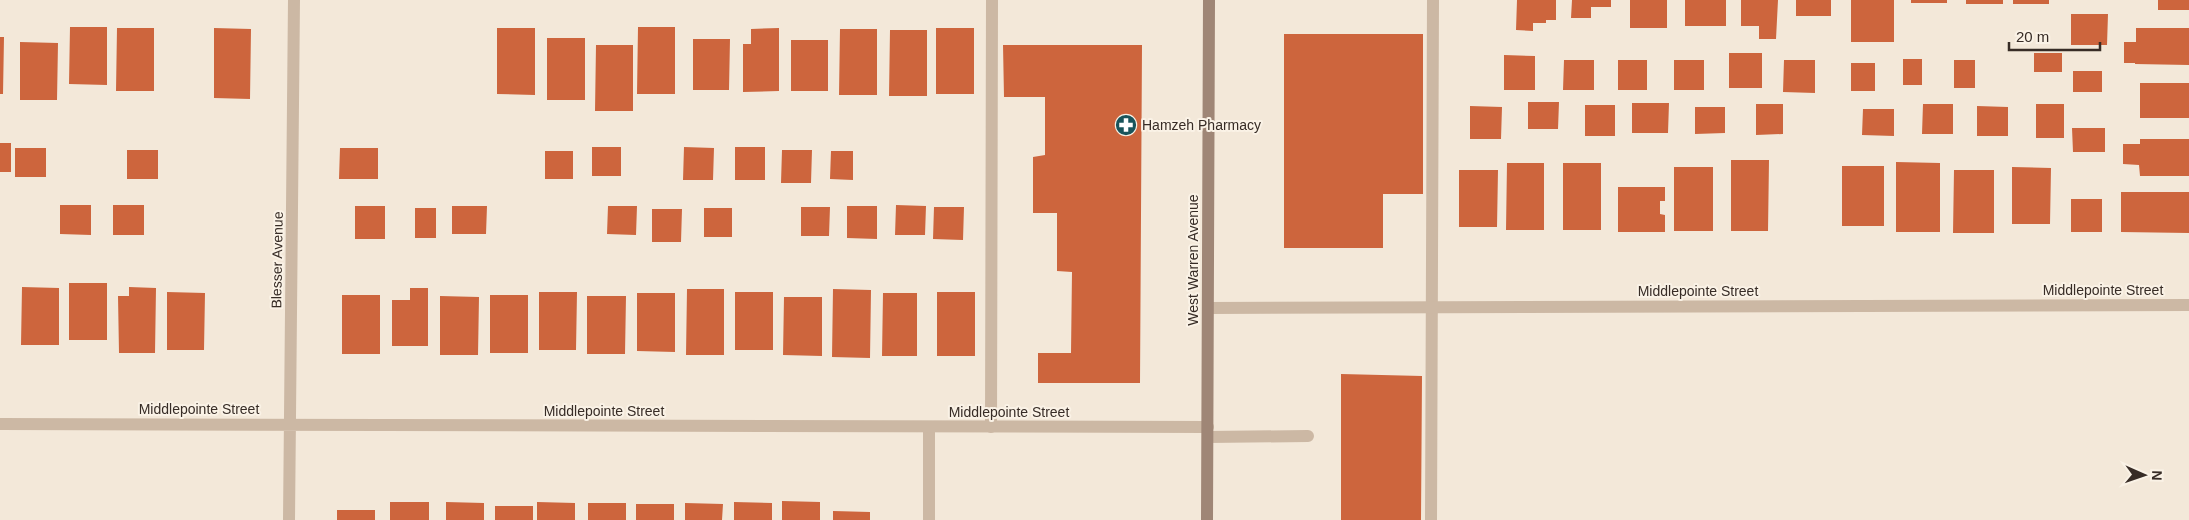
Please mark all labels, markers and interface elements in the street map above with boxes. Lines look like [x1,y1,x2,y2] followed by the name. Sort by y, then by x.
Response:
[2009,20,2100,52] scale bar
[2016,28,2049,45] text: 20 m
[1114,113,1138,137] pharmacy icon: Hamzeh Pharmacy
[1142,117,1261,133] place label: Hamzeh Pharmacy
[1185,194,1201,326] street label: West Warren Avenue
[268,211,286,309] street label: Blesser Avenue
[2043,282,2163,298] street label: Middlepointe Street
[1638,283,1758,299] street label: Middlepointe Street
[139,401,259,417] street label: Middlepointe Street
[544,403,664,419] street label: Middlepointe Street
[949,404,1069,420] street label: Middlepointe Street
[2119,450,2169,500] north arrow
[2149,470,2165,481] text: N

